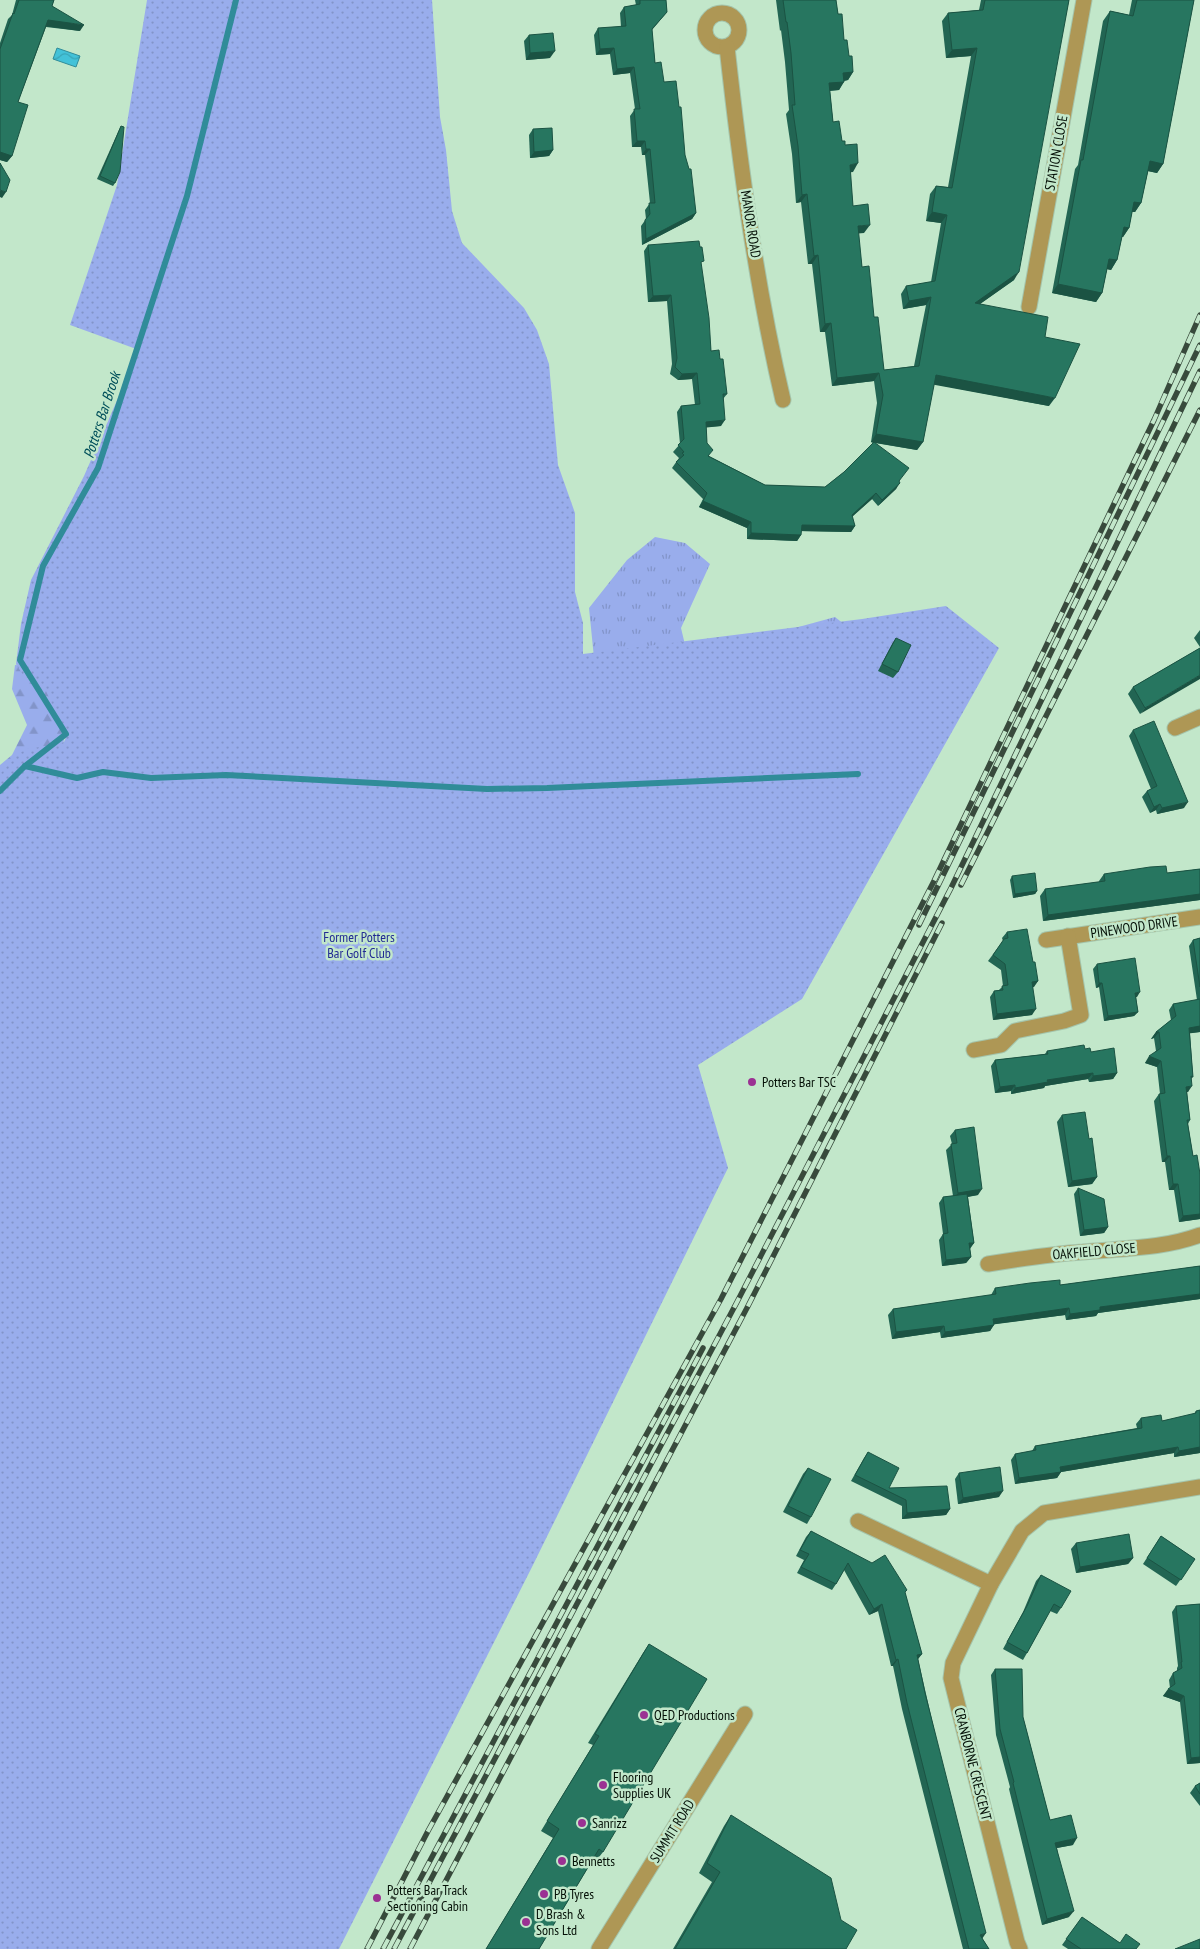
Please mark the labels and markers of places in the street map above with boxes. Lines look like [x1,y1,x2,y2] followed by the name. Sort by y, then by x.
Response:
[762,1073,837,1091] place label: Potters Bar TSC
[746,1076,758,1088] marker: Potters Bar TSC
[654,1706,735,1724] place label: QED Productions
[638,1709,650,1721] marker: QED Productions
[613,1768,671,1802] place label: Flooring Supplies UK
[597,1779,609,1791] marker: Flooring Supplies UK
[592,1814,627,1832] place label: Sanrizz
[576,1817,588,1829] marker: Sanrizz
[572,1852,615,1870] place label: Bennetts
[556,1855,568,1867] marker: Bennetts
[387,1881,468,1915] place label: Potters Bar Track Sectioning Cabin
[554,1885,594,1903] place label: PB Tyres
[538,1888,550,1900] marker: PB Tyres
[371,1892,383,1904] marker: Potters Bar Track Sectioning Cabin
[536,1905,585,1939] place label: D Brash & Sons Ltd
[520,1916,532,1928] marker: D Brash & Sons Ltd

